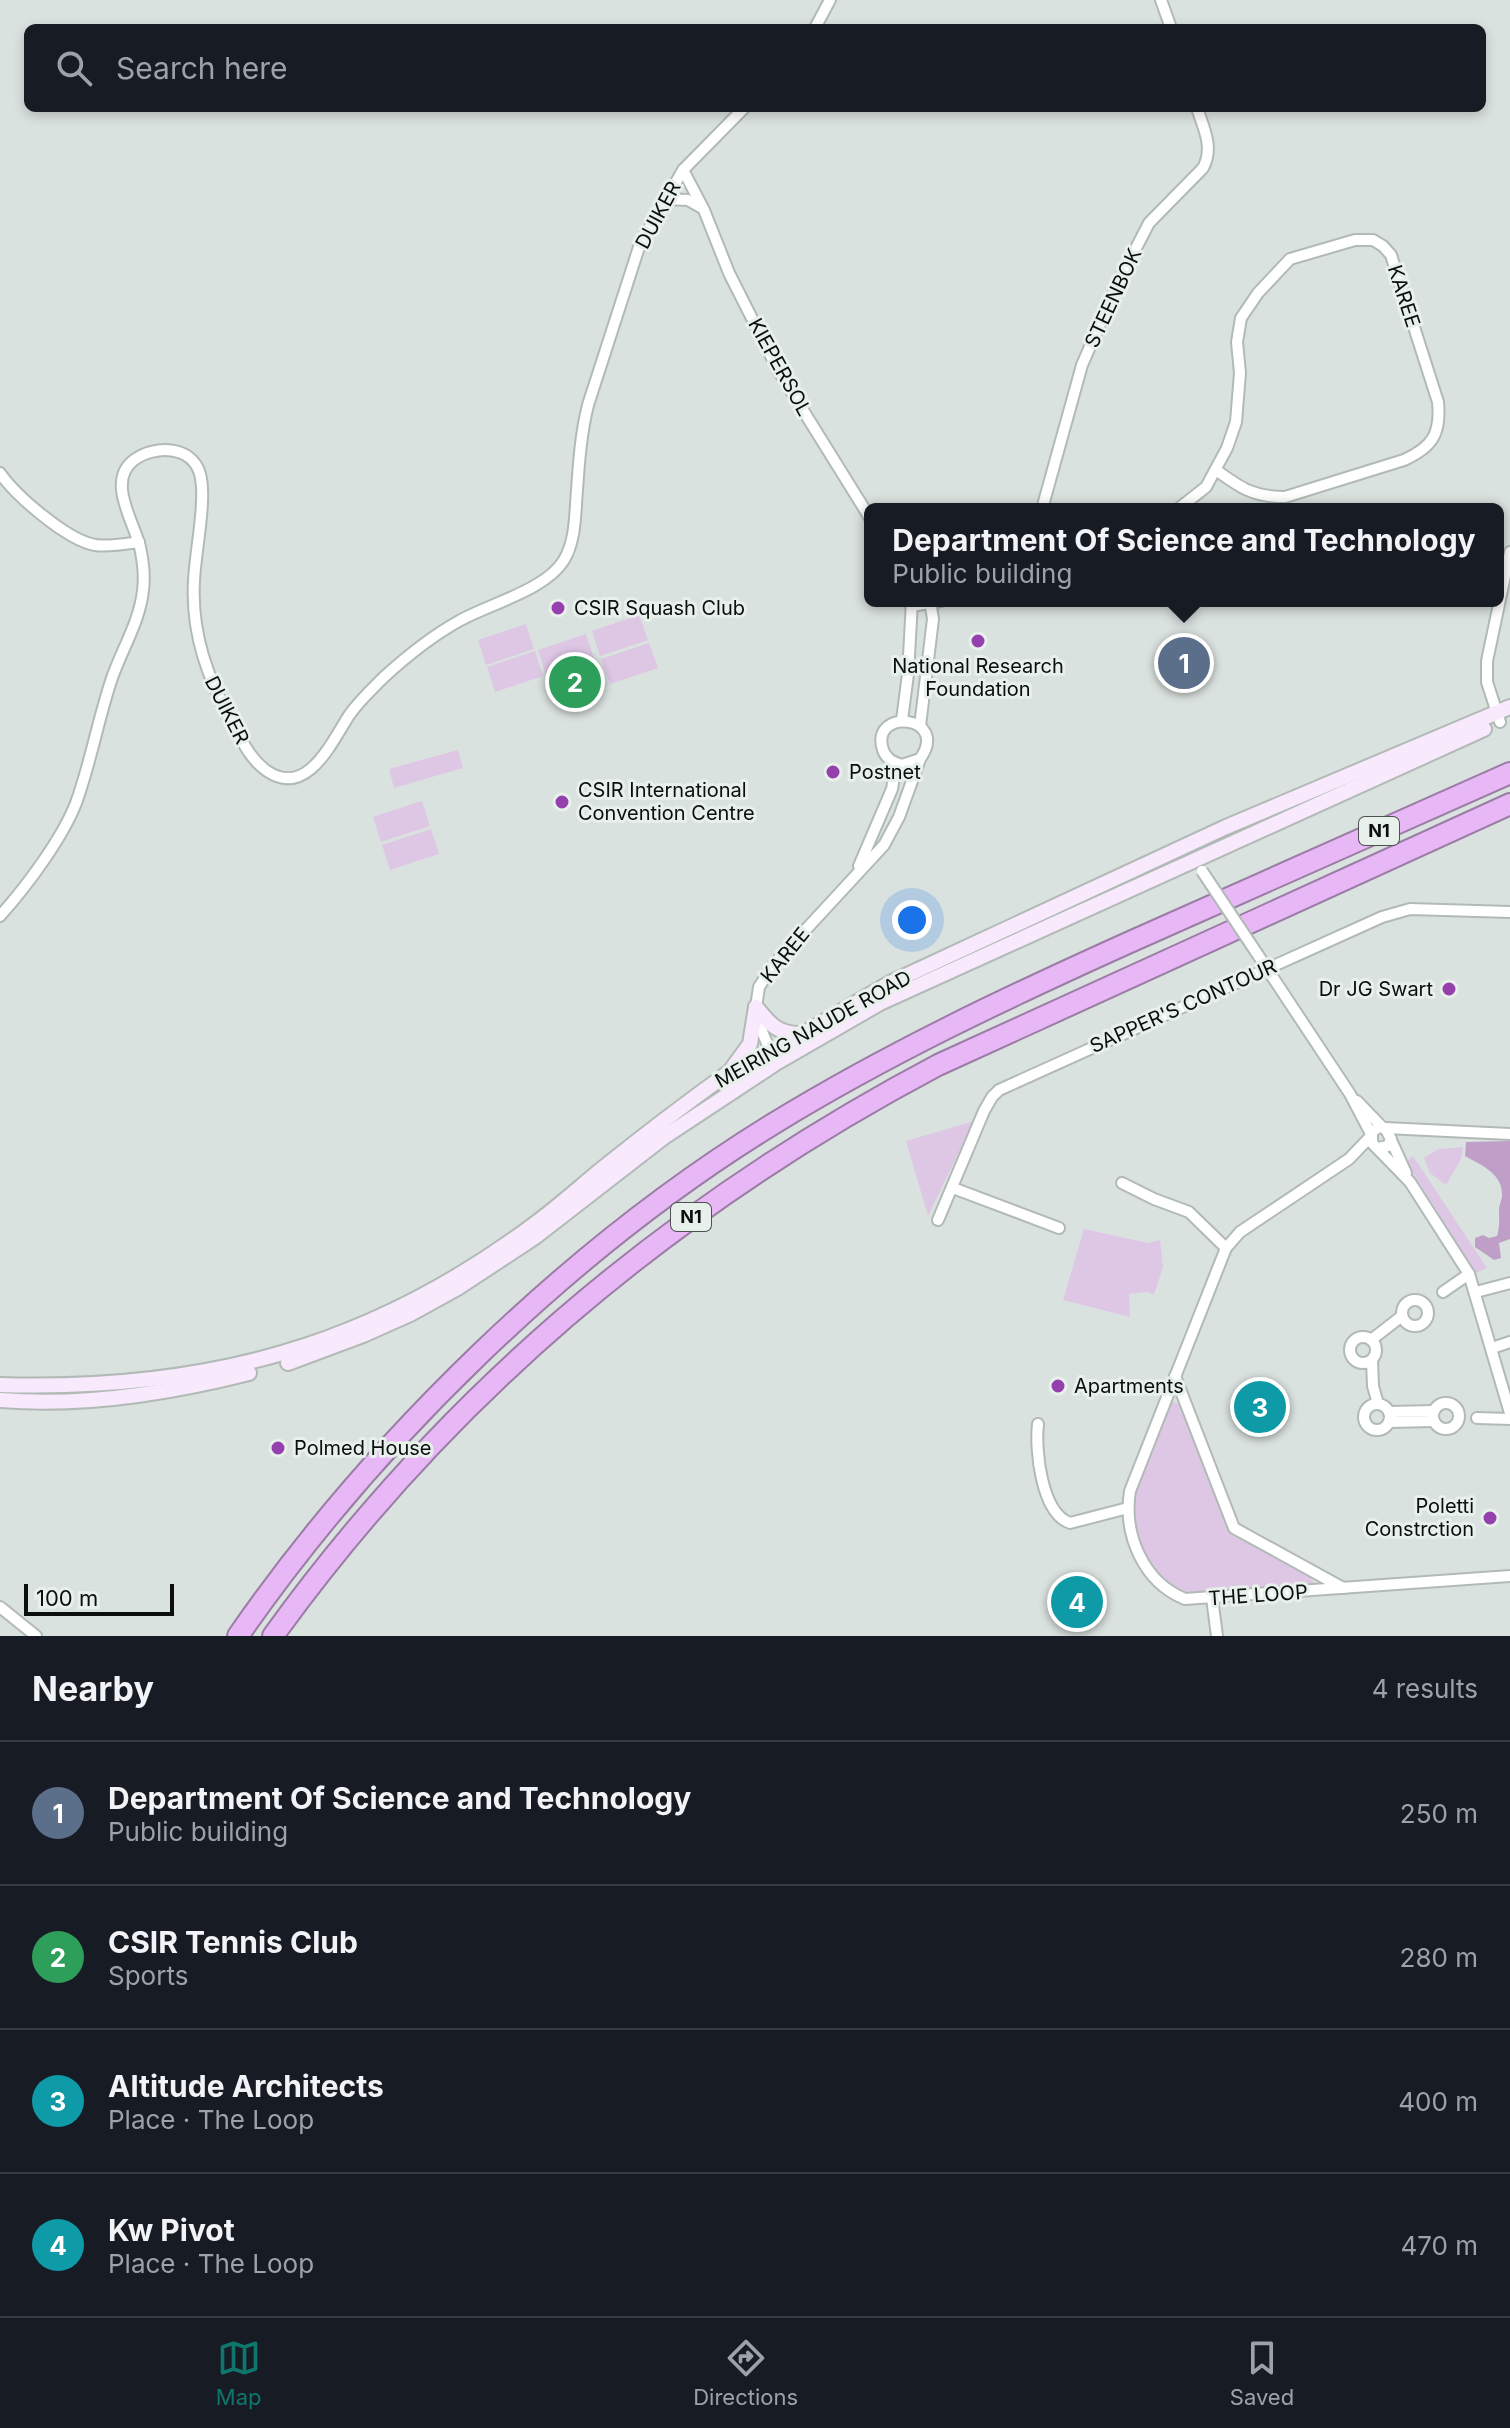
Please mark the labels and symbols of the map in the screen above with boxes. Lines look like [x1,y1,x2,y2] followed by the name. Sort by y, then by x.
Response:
[630,177,686,253] street label: DUIKER
[1080,245,1146,351] street label: STEENBOK
[1383,262,1425,330] street label: KAREE
[743,314,817,420] street label: KIEPERSOL
[574,596,745,620] place label: CSIR Squash Club
[549,599,567,617] marker: CSIR Squash Club
[969,632,987,650] marker: National Research Foundation
[1158,633,1210,693] pin: 1
[549,652,601,712] pin: 2
[892,654,1064,701] place label: National Research Foundation
[200,672,254,748] street label: DUIKER
[849,760,921,784] place label: Postnet
[824,763,842,781] marker: Postnet
[578,778,755,825] place label: CSIR International Convention Centre
[553,793,571,811] marker: CSIR International Convention Centre
[1359,817,1399,845] road number: N1
[892,900,932,940] your location
[755,923,815,987] street label: KAREE
[1086,954,1280,1058] street label: SAPPER'S CONTOUR
[711,965,915,1093] street label: MEIRING NAUDE ROAD
[1319,977,1433,1001] place label: Dr JG Swart
[1440,980,1458,998] marker: Dr JG Swart
[671,1203,711,1231] road number: N1
[1074,1374,1184,1398] place label: Apartments
[1049,1377,1067,1395] marker: Apartments
[1234,1377,1286,1437] pin: 3
[294,1436,431,1460] place label: Polmed House
[269,1439,287,1457] marker: Polmed House
[1365,1494,1474,1541] place label: Poletti Constrction
[1481,1509,1499,1527] marker: Poletti Constrction
[1051,1572,1103,1632] pin: 4
[24,1580,174,1616] scale bar
[1208,1580,1308,1610] street label: THE LOOP

